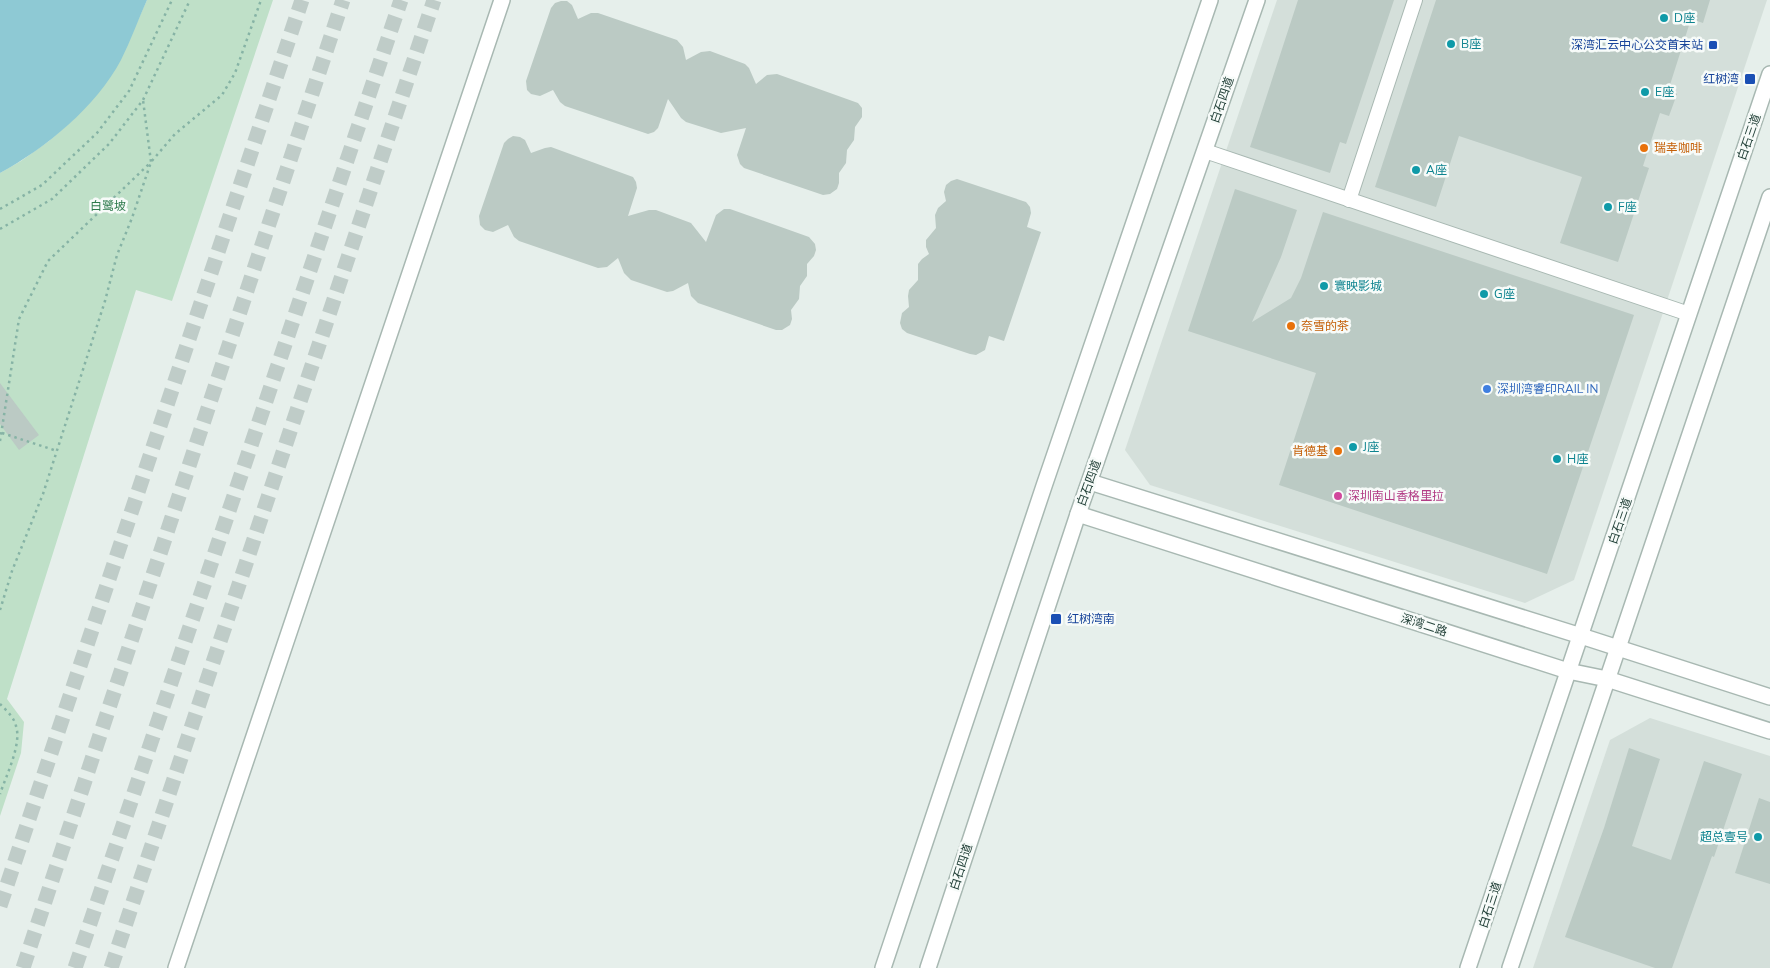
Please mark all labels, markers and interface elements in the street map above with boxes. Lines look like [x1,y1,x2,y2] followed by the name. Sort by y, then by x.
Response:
[1674,10,1695,26] place label: D座
[1658,12,1670,24] marker: D座
[1461,36,1481,52] place label: B座
[1571,37,1703,53] place label: 深湾汇云中心公交首末站
[1445,38,1457,50] marker: B座
[1707,39,1719,51] marker: 深湾汇云中心公交首末站
[1703,71,1739,87] place label: 红树湾
[1743,72,1757,86] marker: 红树湾
[1207,75,1237,125] street label: 白石四道
[1655,84,1674,100] place label: E座
[1639,86,1651,98] marker: E座
[1734,112,1764,162] street label: 白石三道
[1654,140,1702,156] place label: 瑞幸咖啡
[1638,142,1650,154] marker: 瑞幸咖啡
[1426,162,1447,178] place label: A座
[1410,164,1422,176] marker: A座
[90,198,126,214] park label: 白鹭坡
[1618,199,1637,215] place label: F座
[1602,201,1614,213] marker: F座
[1334,278,1382,294] place label: 寰映影城
[1318,280,1330,292] marker: 寰映影城
[1494,286,1515,302] place label: G座
[1478,288,1490,300] marker: G座
[1301,318,1349,334] place label: 奈雪的茶
[1285,320,1297,332] marker: 奈雪的茶
[1497,381,1598,397] place label: 深圳湾睿印RAIL IN
[1481,383,1493,395] marker: 深圳湾睿印RAIL IN
[1362,439,1379,455] place label: J座
[1347,441,1359,453] marker: J座
[1292,443,1328,459] place label: 肯德基
[1332,445,1344,457] marker: 肯德基
[1567,451,1588,467] place label: H座
[1551,453,1563,465] marker: H座
[1073,458,1105,508] street label: 白石四道
[1348,488,1444,504] place label: 深圳南山香格里拉
[1332,490,1344,502] marker: 深圳南山香格里拉
[1605,496,1635,546] street label: 白石三道
[1399,610,1449,640] street label: 深湾二路
[1067,611,1115,627] place label: 红树湾南
[1049,612,1063,626] marker: 红树湾南
[1700,829,1748,845] place label: 超总壹号
[1752,831,1764,843] marker: 超总壹号
[946,842,976,892] street label: 白石四道
[1475,880,1505,930] street label: 白石三道

